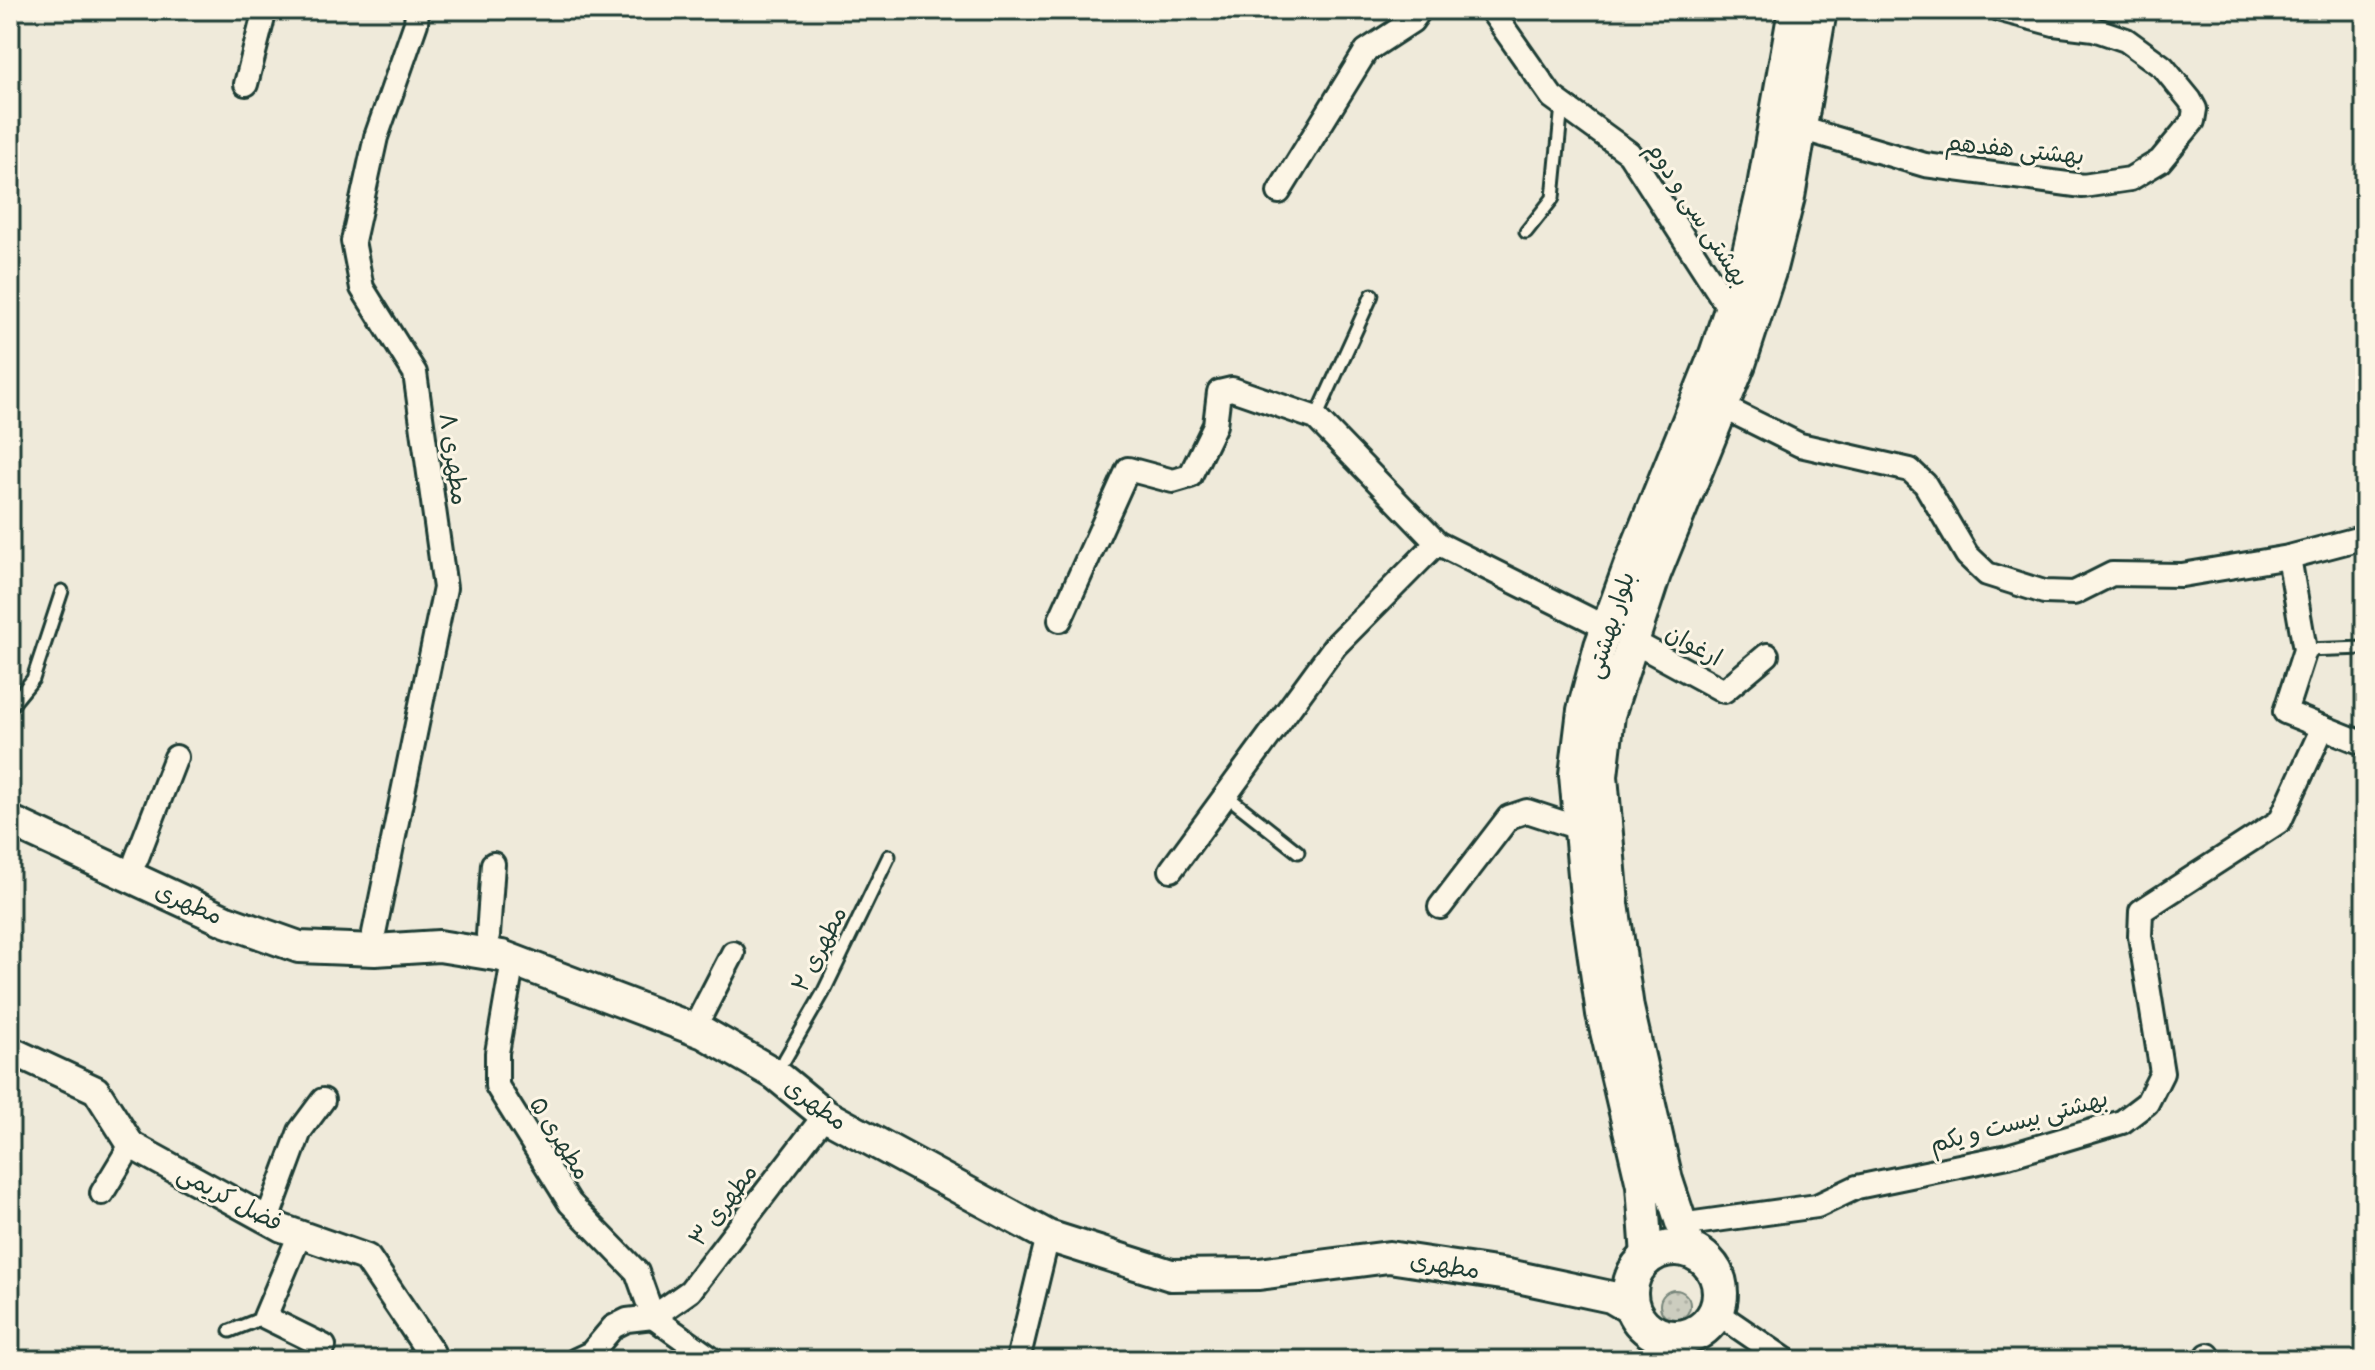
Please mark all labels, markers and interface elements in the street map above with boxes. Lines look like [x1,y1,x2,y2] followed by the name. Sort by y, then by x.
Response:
[1944,126,2086,174] street label: بهشتی هفدهم
[1637,135,1757,294] street label: بهشتی سی و دوم
[434,411,476,507] street label: مطهری ۸
[1578,567,1641,682] street label: بلوار بهشتی
[1660,616,1728,673] street label: ارغوان
[151,874,228,930] street label: مطهری
[784,901,852,997] street label: مطهری ۲
[779,1070,854,1136] street label: مطهری
[1926,1082,2112,1162] street label: بهشتی بیست و یکم
[524,1090,598,1185] street label: مطهری ۵
[172,1157,288,1238] street label: فضل کریمی
[681,1157,763,1252] street label: مطهری ۳
[1408,1244,1482,1284] street label: مطهری

